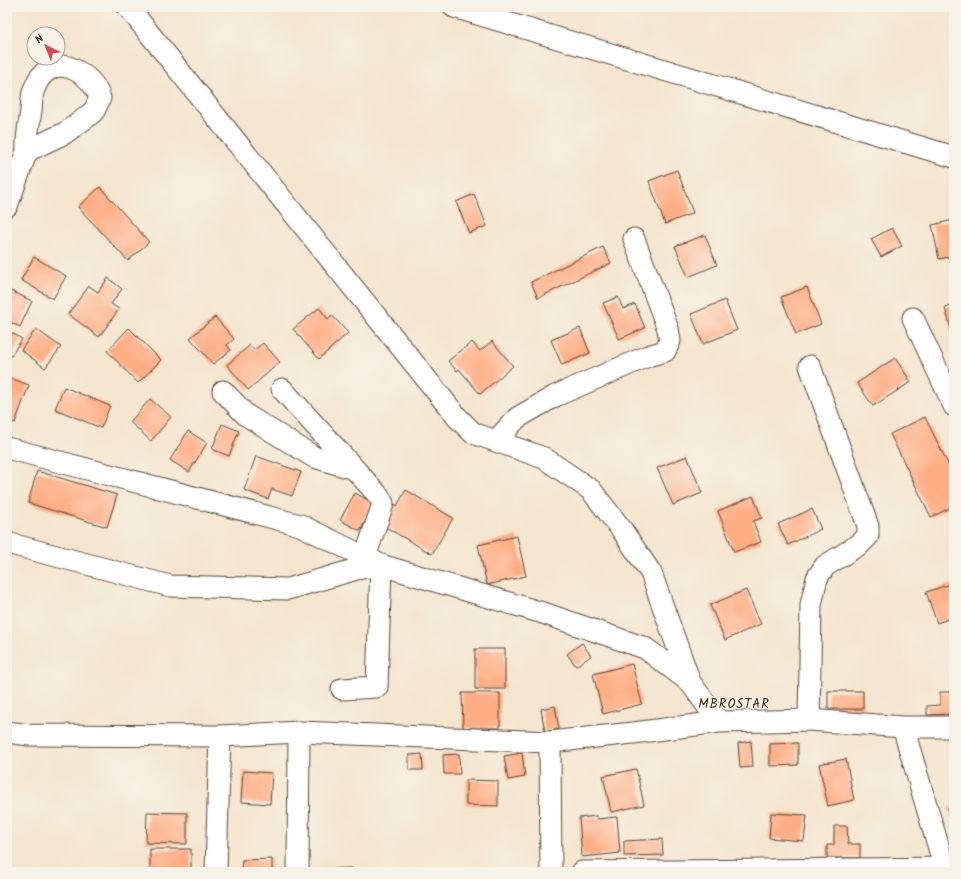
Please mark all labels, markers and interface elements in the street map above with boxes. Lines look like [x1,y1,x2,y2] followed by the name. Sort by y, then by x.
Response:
[26,26,66,66] north arrow
[31,30,49,48] text: N
[698,694,770,715] district label: MBROSTAR

